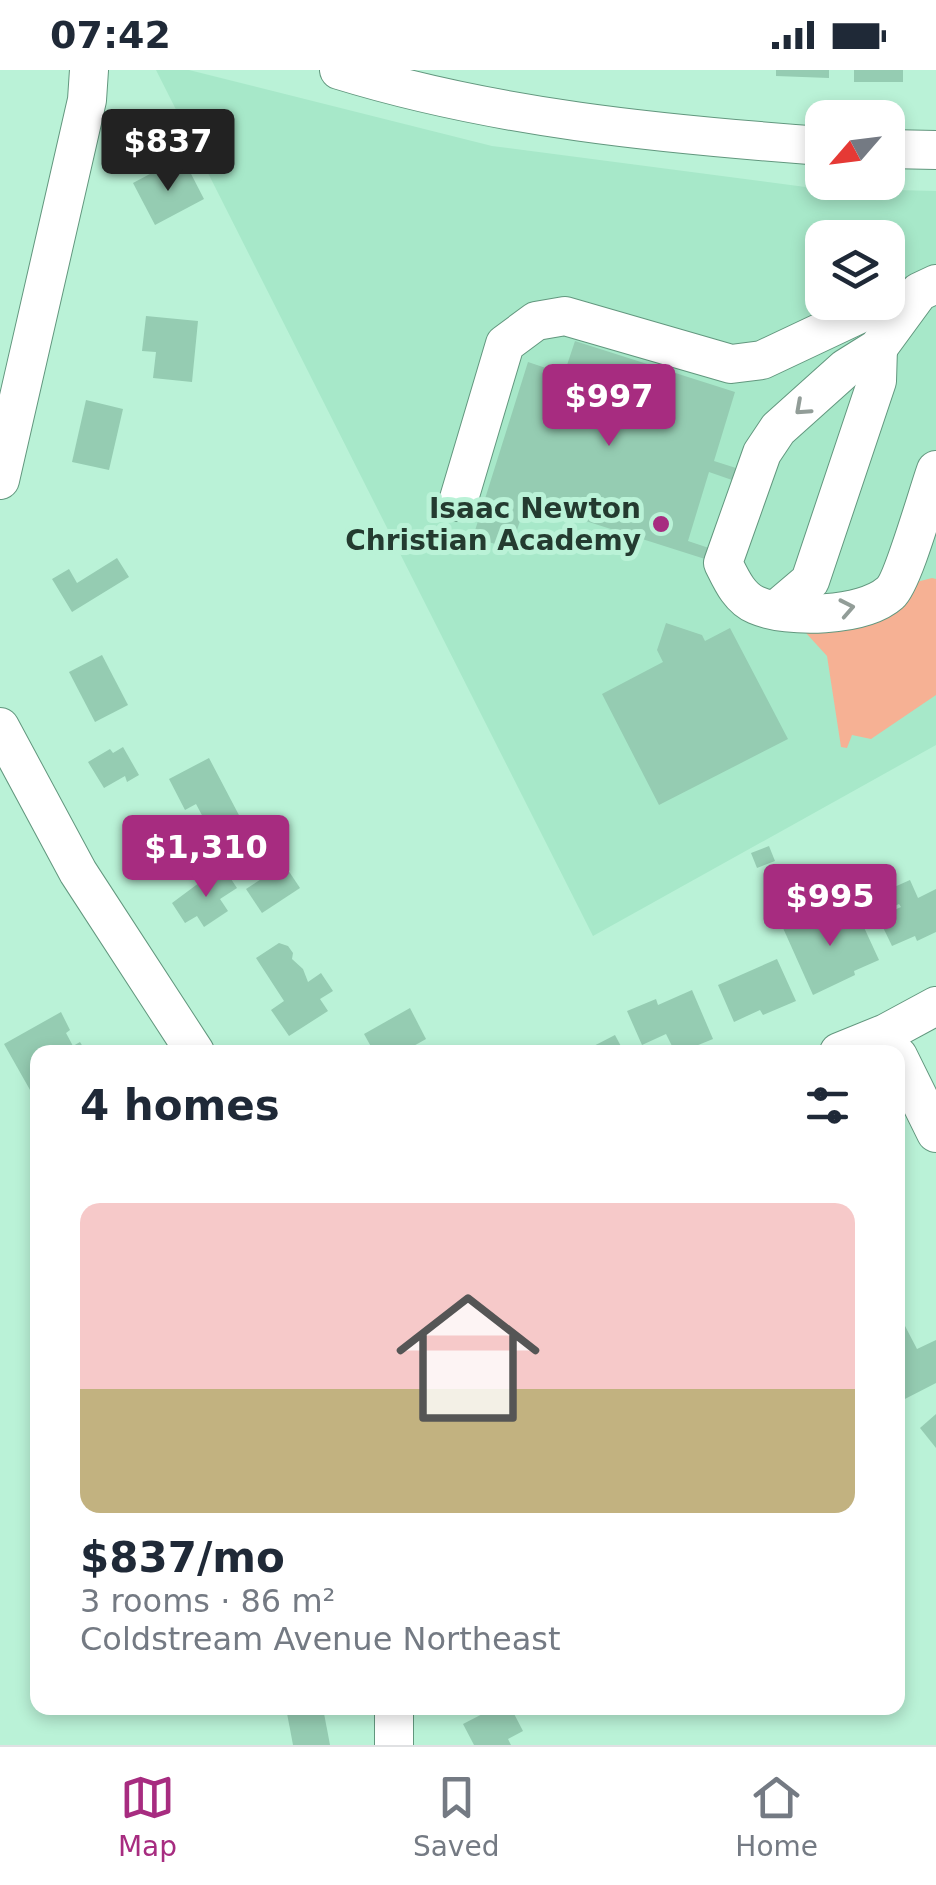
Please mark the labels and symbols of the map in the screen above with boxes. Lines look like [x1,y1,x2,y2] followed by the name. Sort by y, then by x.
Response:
[805,100,905,200] north arrow
[109,109,227,194] pin: $837
[550,364,668,449] pin: $997
[795,396,814,414] one-way arrow
[345,492,641,557] place label: Isaac Newton Christian Academy
[650,513,672,535] marker: Isaac Newton Christian Academy
[838,599,855,620] one-way arrow
[125,815,287,900] pin: $1,310
[771,864,889,949] pin: $995

